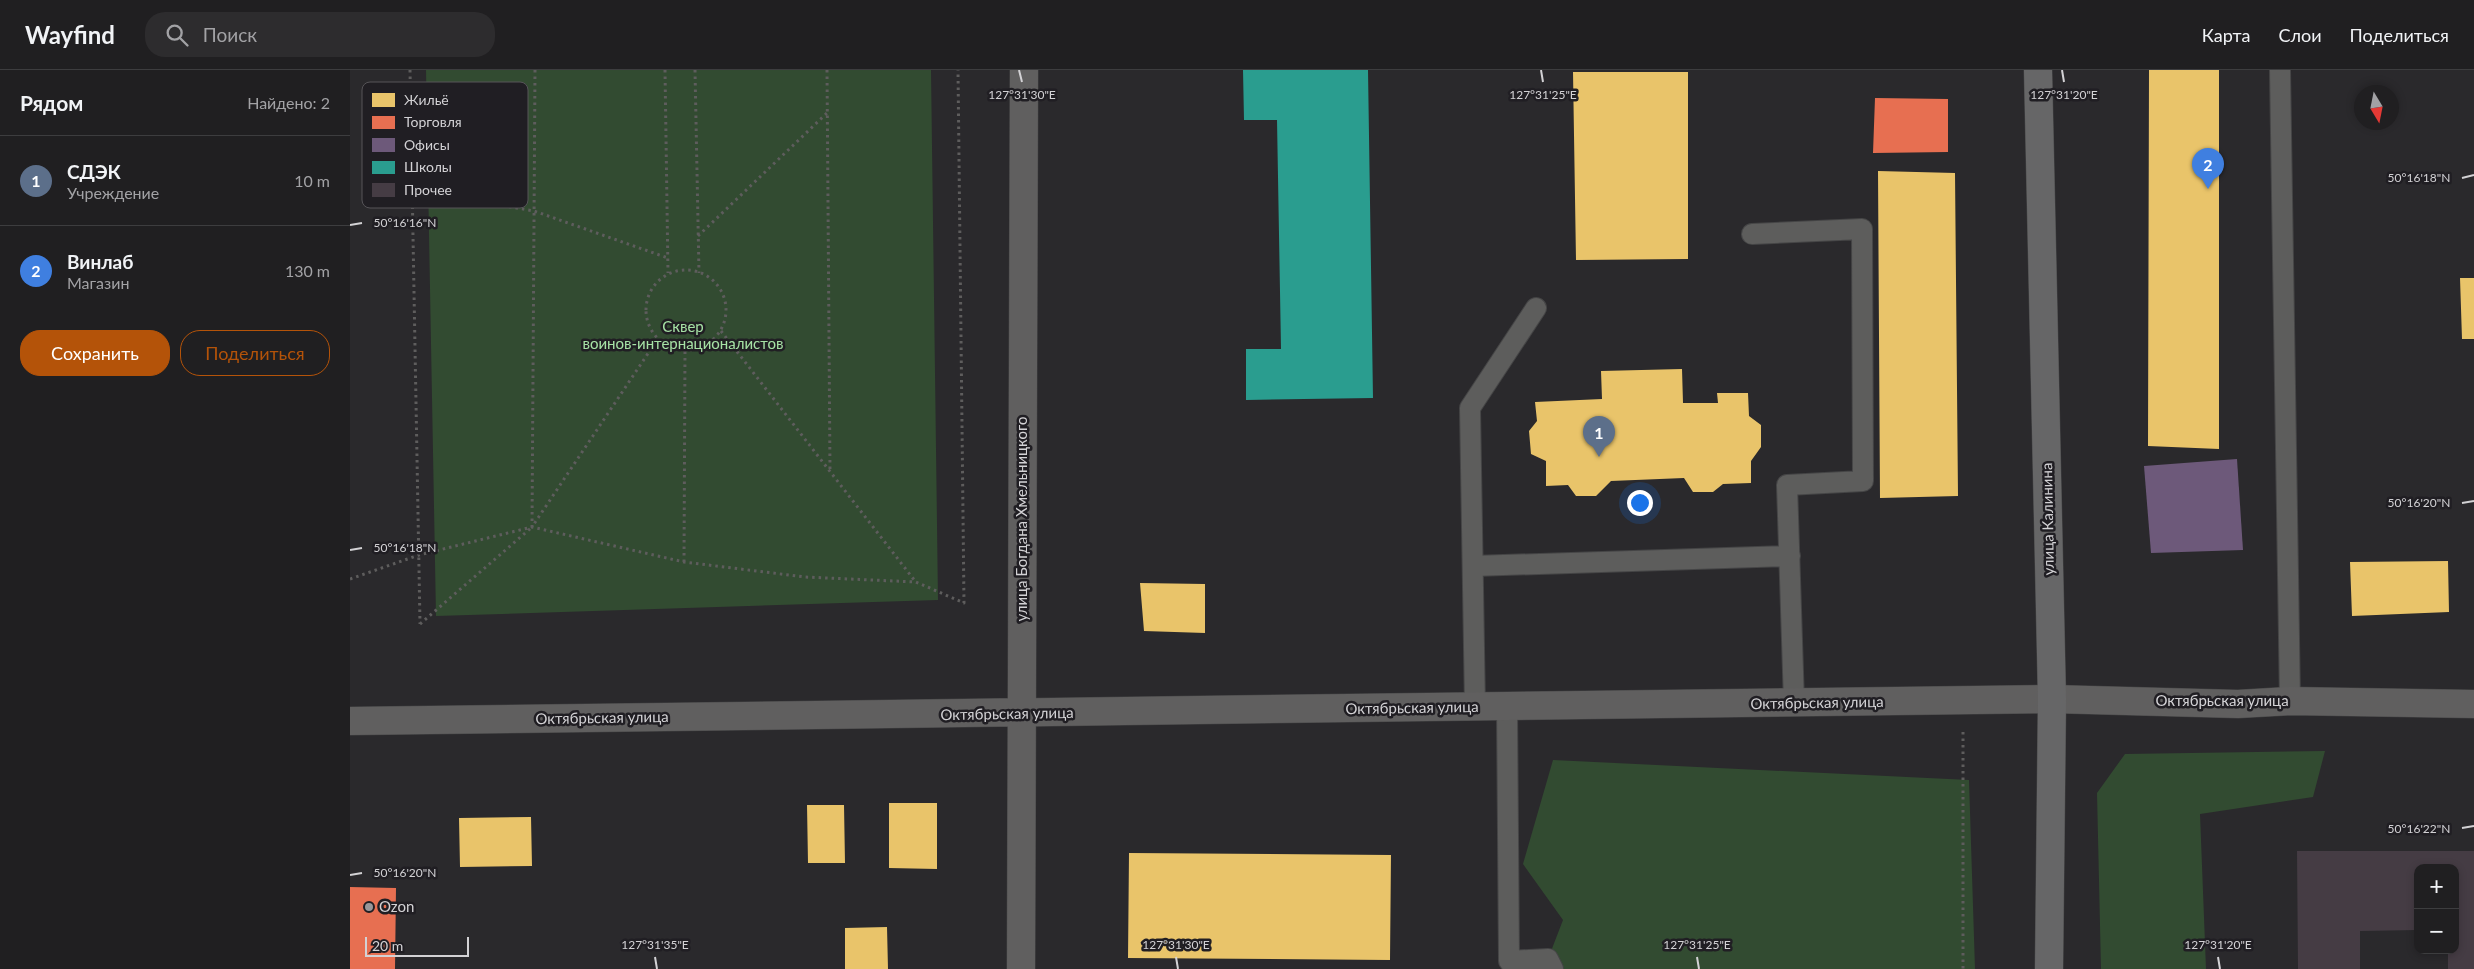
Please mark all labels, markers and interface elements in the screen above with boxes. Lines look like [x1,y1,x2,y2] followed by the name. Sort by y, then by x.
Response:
[145,12,495,57] search box
[25,20,115,49] text: Wayfind
[163,21,191,49] icon: search
[203,23,257,46] text: Поиск
[2202,24,2250,46] text: Карта
[2278,24,2322,46] text: Слои
[2350,24,2449,46] text: Поделиться
[362,82,528,208] legend
[2354,85,2399,130] north arrow
[988,87,1056,102] text: 127°31'30"E
[1509,87,1577,102] text: 127°31'25"E
[2030,87,2098,102] text: 127°31'20"E
[20,90,83,115] text: Рядом
[404,91,449,108] text: Жильё
[247,93,330,112] text: Найдено: 2
[404,113,462,130] text: Торговля
[404,136,450,153] text: Офисы
[2192,148,2224,189] pin: 2
[404,158,452,175] text: Школы
[67,160,121,183] text: СДЭК
[2388,170,2450,185] text: 50°16'18"N
[31,171,41,190] text: 1
[294,171,330,190] text: 10 m
[404,181,452,198] text: Прочее
[67,183,159,202] text: Учреждение
[374,215,436,230] text: 50°16'16"N
[67,250,133,273] text: Винлаб
[31,261,41,280] text: 2
[285,261,330,280] text: 130 m
[67,273,129,292] text: Магазин
[582,317,784,352] park label: Сквер воинов-интернационалистов
[20,330,170,376] button: Сохранить
[180,330,330,376] button: Поделиться
[1583,416,1615,457] pin: 1
[1012,417,1030,621] street label: улица Богдана Хмельницкого
[2037,463,2057,575] street label: улица Калинина
[1627,490,1653,516] your location
[2388,495,2450,510] text: 50°16'20"N
[374,540,436,555] text: 50°16'18"N
[2155,691,2289,709] street label: Октябрьская улица
[1750,692,1884,712] street label: Октябрьская улица
[1345,697,1479,717] street label: Октябрьская улица
[940,703,1074,723] street label: Октябрьская улица
[535,707,669,727] street label: Октябрьская улица
[2388,821,2450,836] text: 50°16'22"N
[2414,864,2459,954] map controls
[2414,864,2459,909] button: +
[374,865,436,880] text: 50°16'20"N
[379,897,414,915] place label: Ozon
[363,901,375,913] marker: Ozon
[2414,909,2459,954] button: −
[365,934,469,957] scale bar
[372,937,403,954] text: 20 m
[621,937,689,952] text: 127°31'35"E
[1142,937,1210,952] text: 127°31'30"E
[1663,937,1731,952] text: 127°31'25"E
[2184,937,2252,952] text: 127°31'20"E

